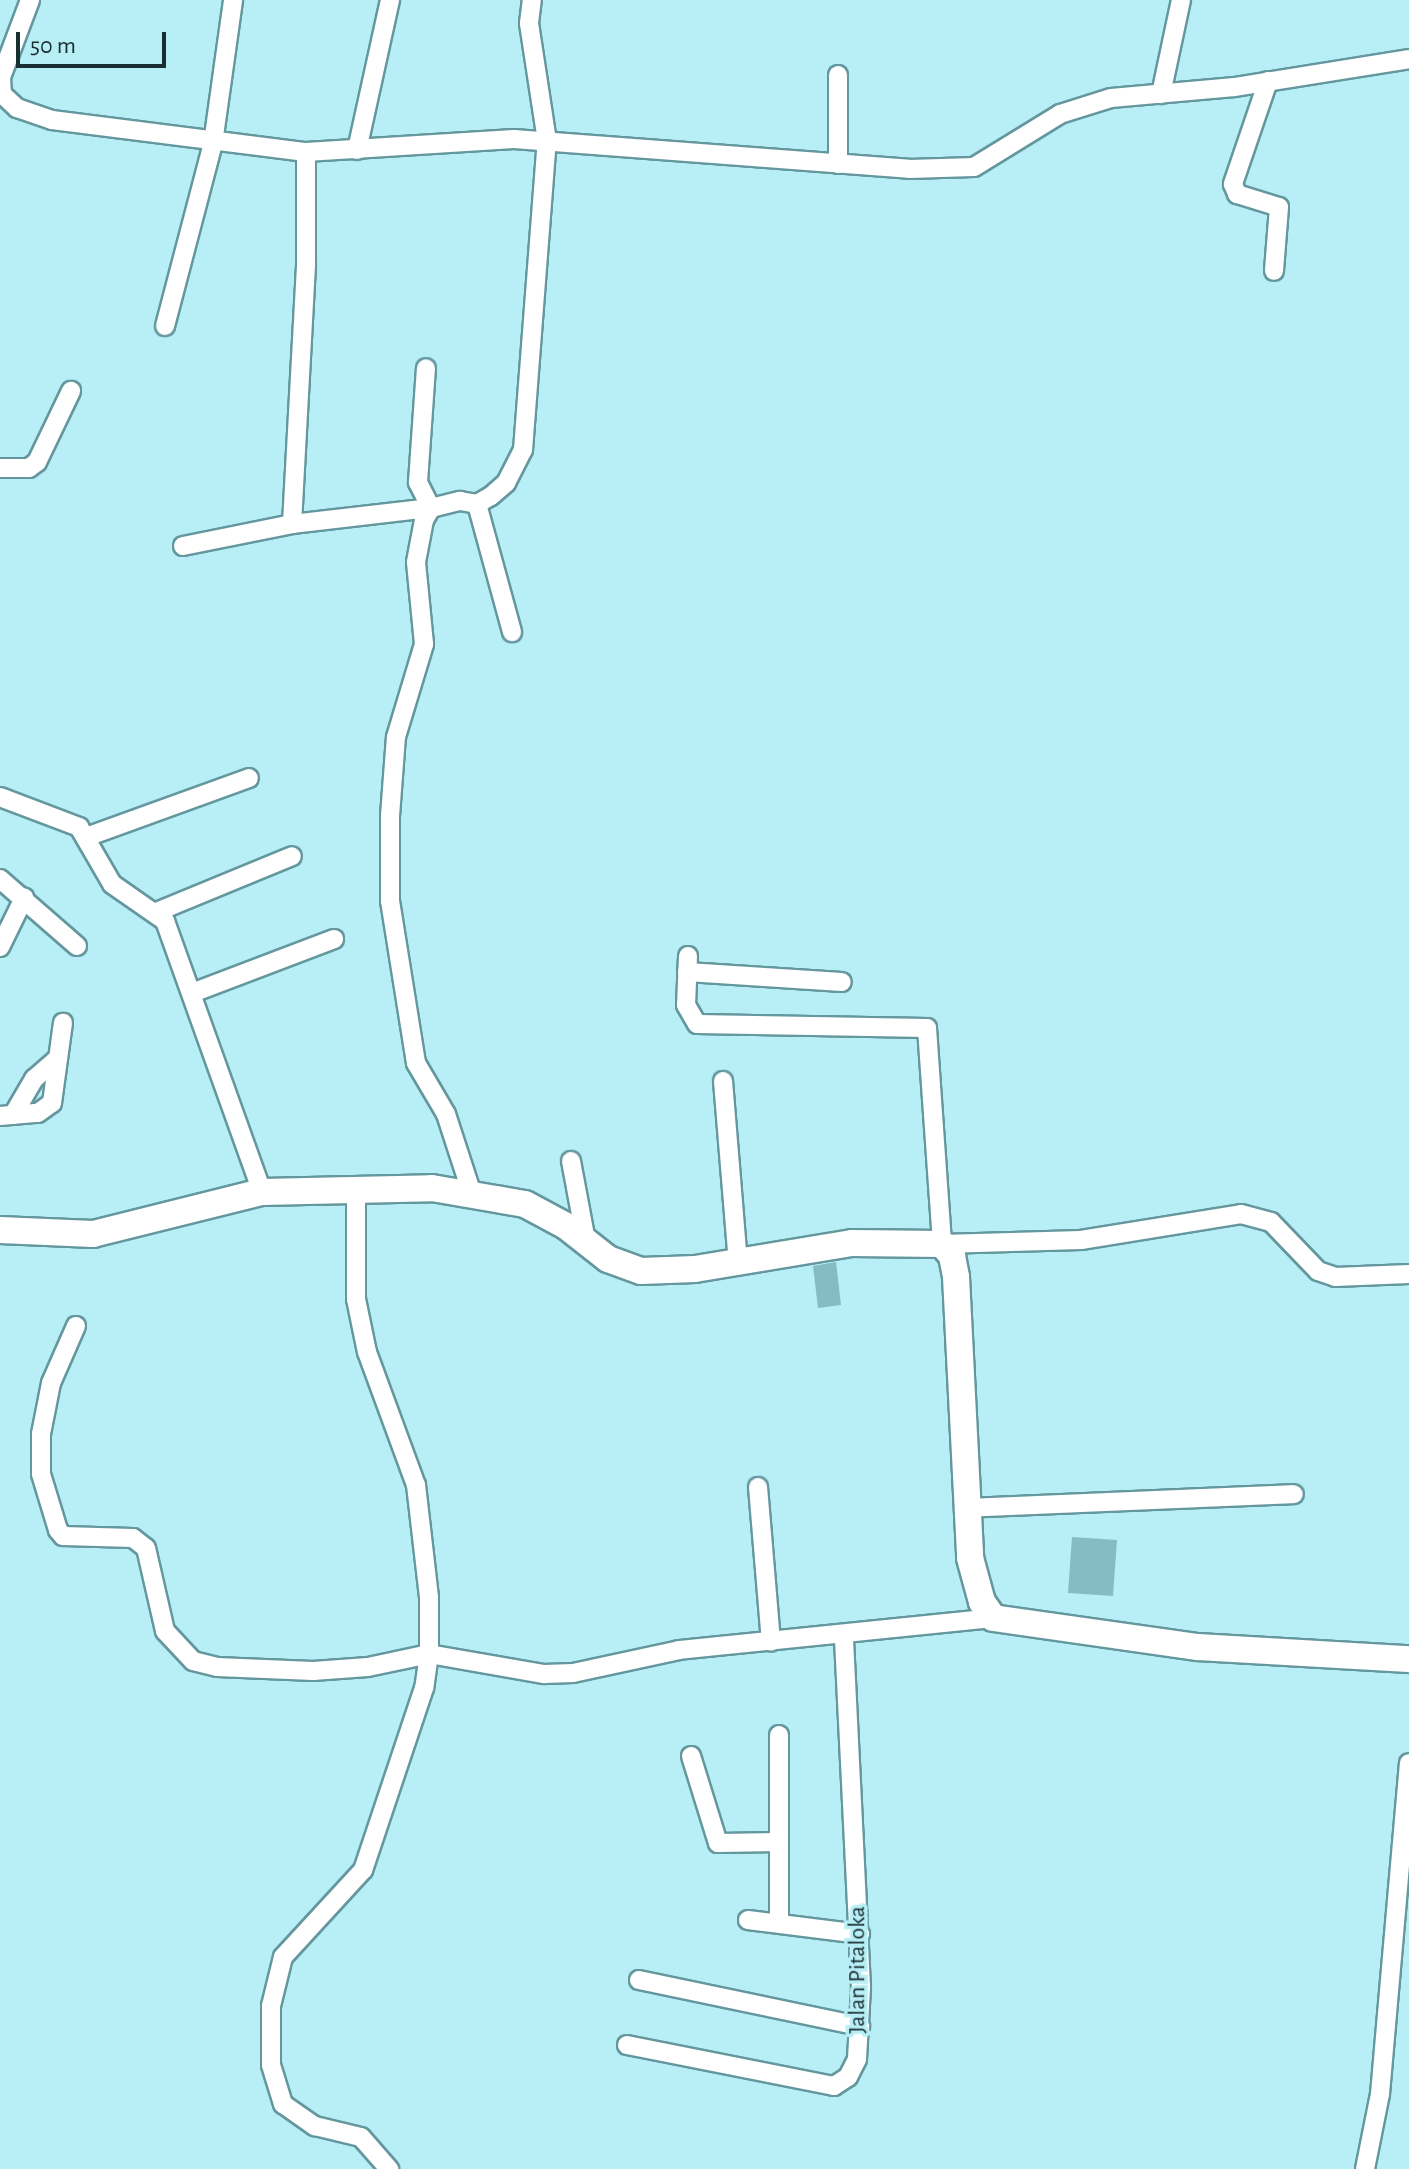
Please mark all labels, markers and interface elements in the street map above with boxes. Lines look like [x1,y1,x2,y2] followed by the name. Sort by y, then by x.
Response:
[20,16,170,66] scale bar
[30,34,76,58] text: 50 m
[844,1906,872,2034] street label: Jalan Pitaloka

